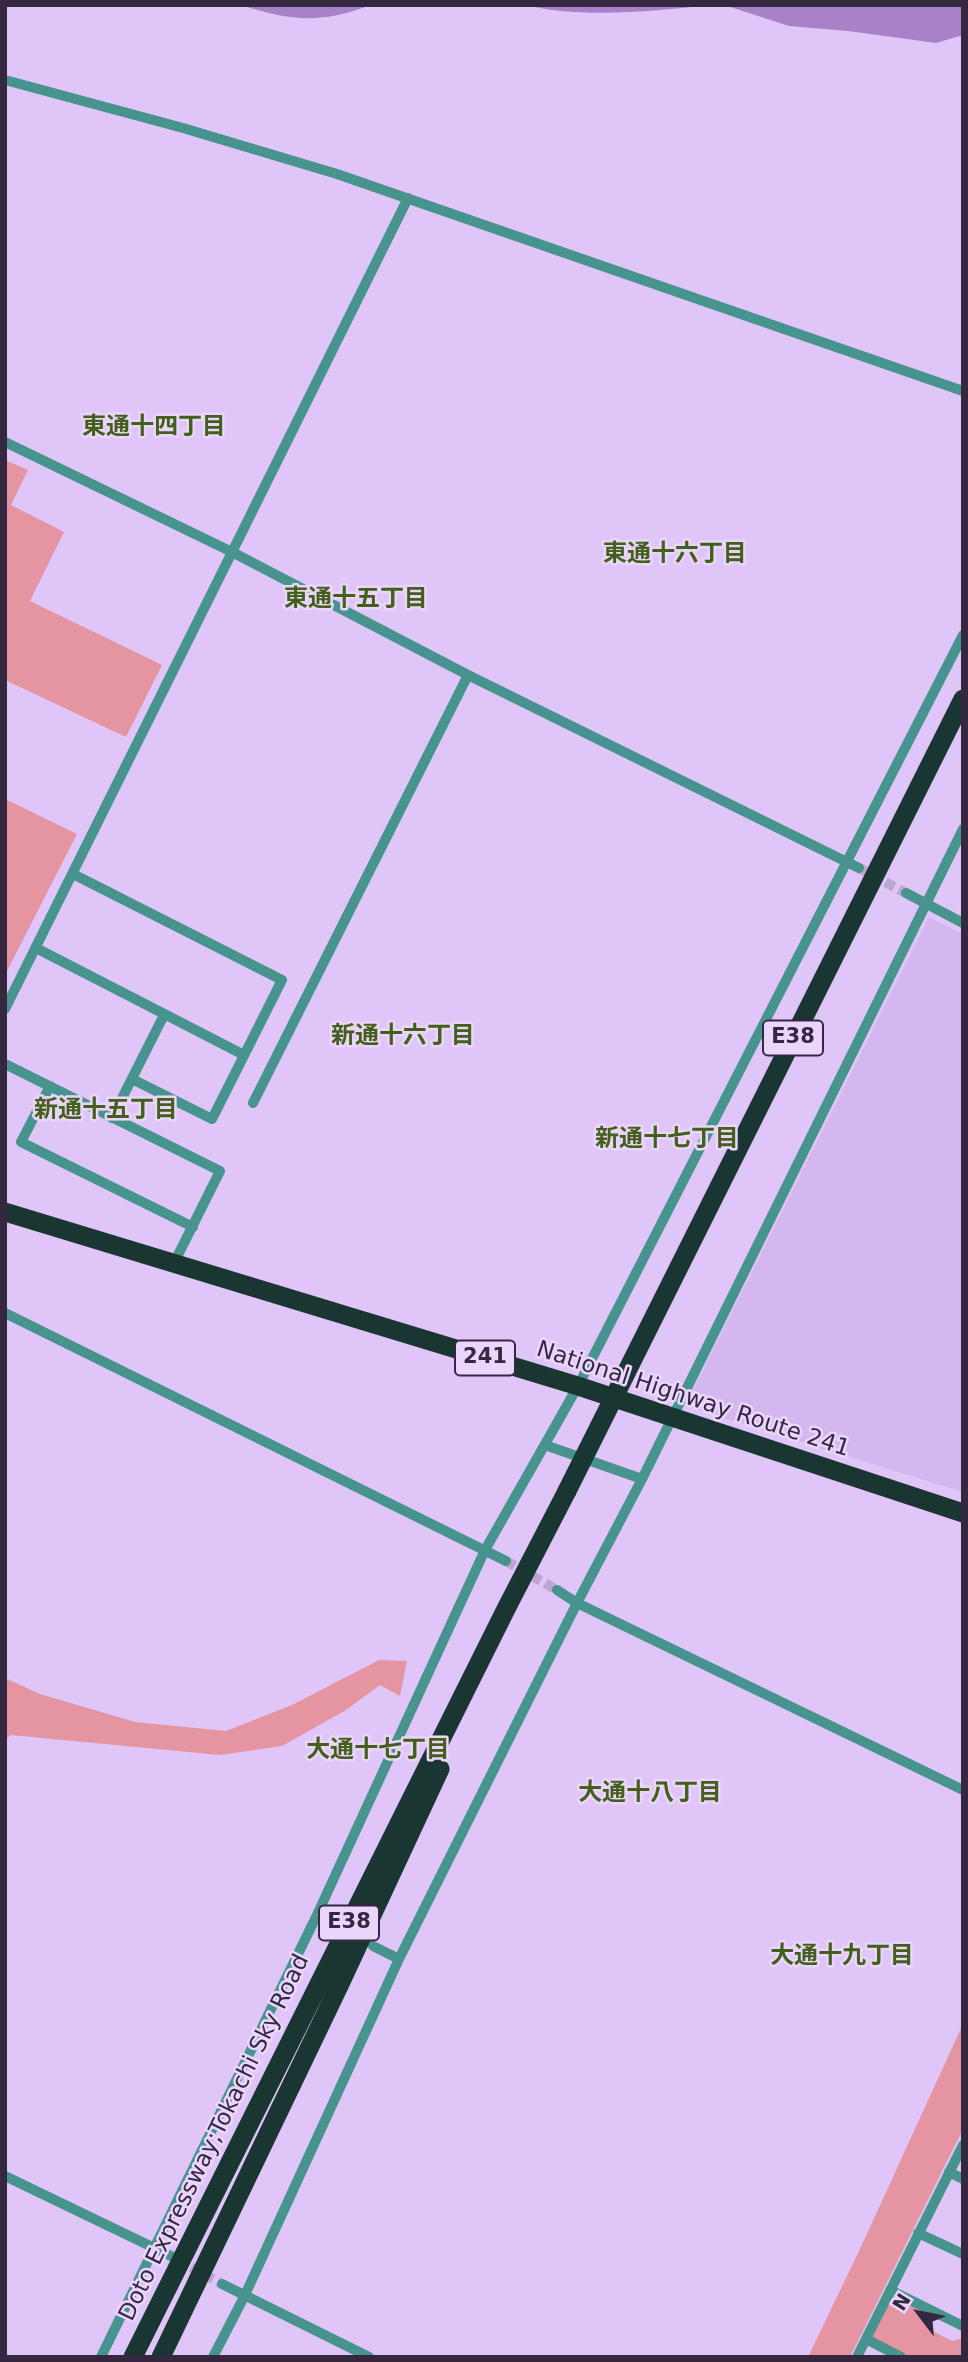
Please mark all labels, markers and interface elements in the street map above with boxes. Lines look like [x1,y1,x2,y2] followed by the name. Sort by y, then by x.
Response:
[82,414,226,442] district label: 東通十四丁目
[603,541,747,569] district label: 東通十六丁目
[284,586,428,614] district label: 東通十五丁目
[763,1020,823,1056] road number: E38
[331,1023,475,1051] district label: 新通十六丁目
[34,1097,178,1125] district label: 新通十五丁目
[595,1126,739,1154] district label: 新通十七丁目
[533,1336,853,1464] street label: National Highway Route 241
[455,1340,515,1376] road number: 241
[306,1737,450,1765] district label: 大通十七丁目
[578,1780,722,1808] district label: 大通十八丁目
[319,1906,379,1940] road number: E38
[770,1943,914,1971] district label: 大通十九丁目
[114,1950,316,2326] street label: Doto Expressway;Tokachi Sky Road
[884,2278,954,2348] north arrow
[888,2289,915,2314] text: N

